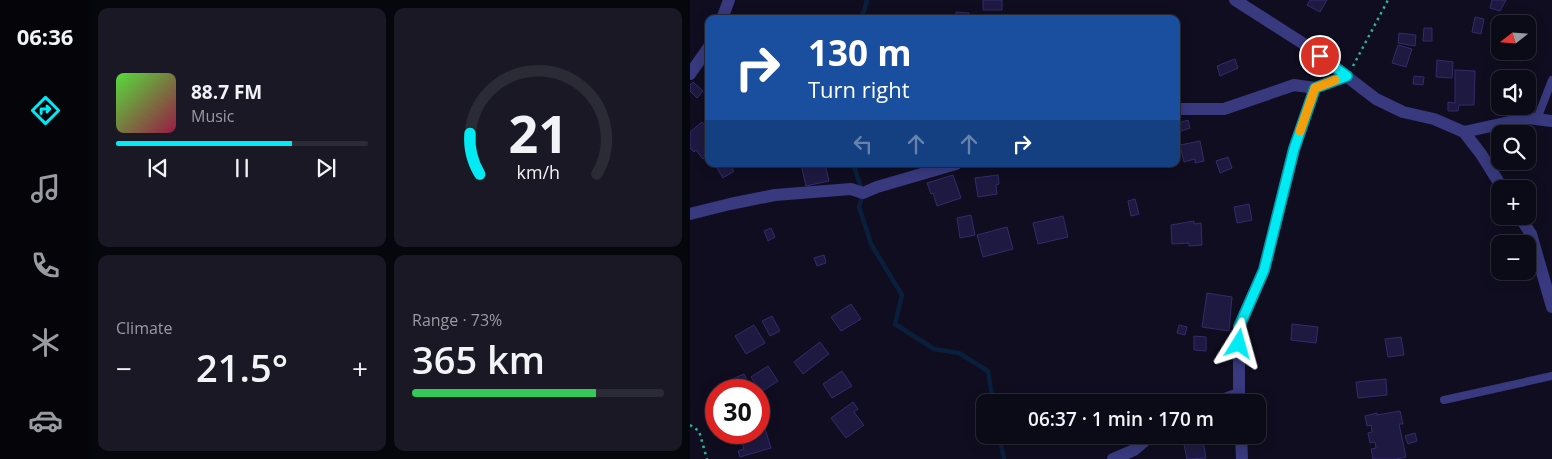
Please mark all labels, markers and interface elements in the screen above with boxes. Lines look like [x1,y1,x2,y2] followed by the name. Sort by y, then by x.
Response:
[1491,15,1536,60] north arrow
[1491,15,1536,280] map controls
[17,21,73,51] text: 06:36
[808,29,912,76] text: 130 m
[725,35,790,100] icon: right
[1299,35,1341,77] pin
[1306,42,1334,70] icon: arrive
[1491,70,1536,115] button: sound
[808,74,910,104] text: Turn right
[191,79,262,105] text: 88.7 FM
[28,93,63,128] icon: directions
[508,97,568,168] text: 21
[191,105,235,127] text: Music
[1491,125,1536,170] button: search
[849,130,877,158] icon: left
[902,130,930,158] icon: ahead
[955,130,983,158] icon: ahead
[1008,130,1036,158] icon: right
[144,154,172,182] icon: previous
[228,154,256,182] icon: pause
[312,154,340,182] icon: next
[516,160,560,184] text: km/h
[28,171,63,206] icon: music
[1491,180,1536,225] button: +
[1491,235,1536,280] button: −
[28,248,63,283] icon: phone
[412,309,502,331] text: Range · 73%
[116,317,173,339] text: Climate
[1212,317,1264,369] position arrow
[28,325,63,360] icon: climate
[412,333,545,385] text: 365 km
[196,341,288,393] text: 21.5°
[116,349,132,387] text: −
[352,349,368,387] text: +
[705,379,770,444] speed limit sign: 30
[28,403,63,438] icon: car
[1028,406,1214,432] text: 06:37 · 1 min · 170 m

